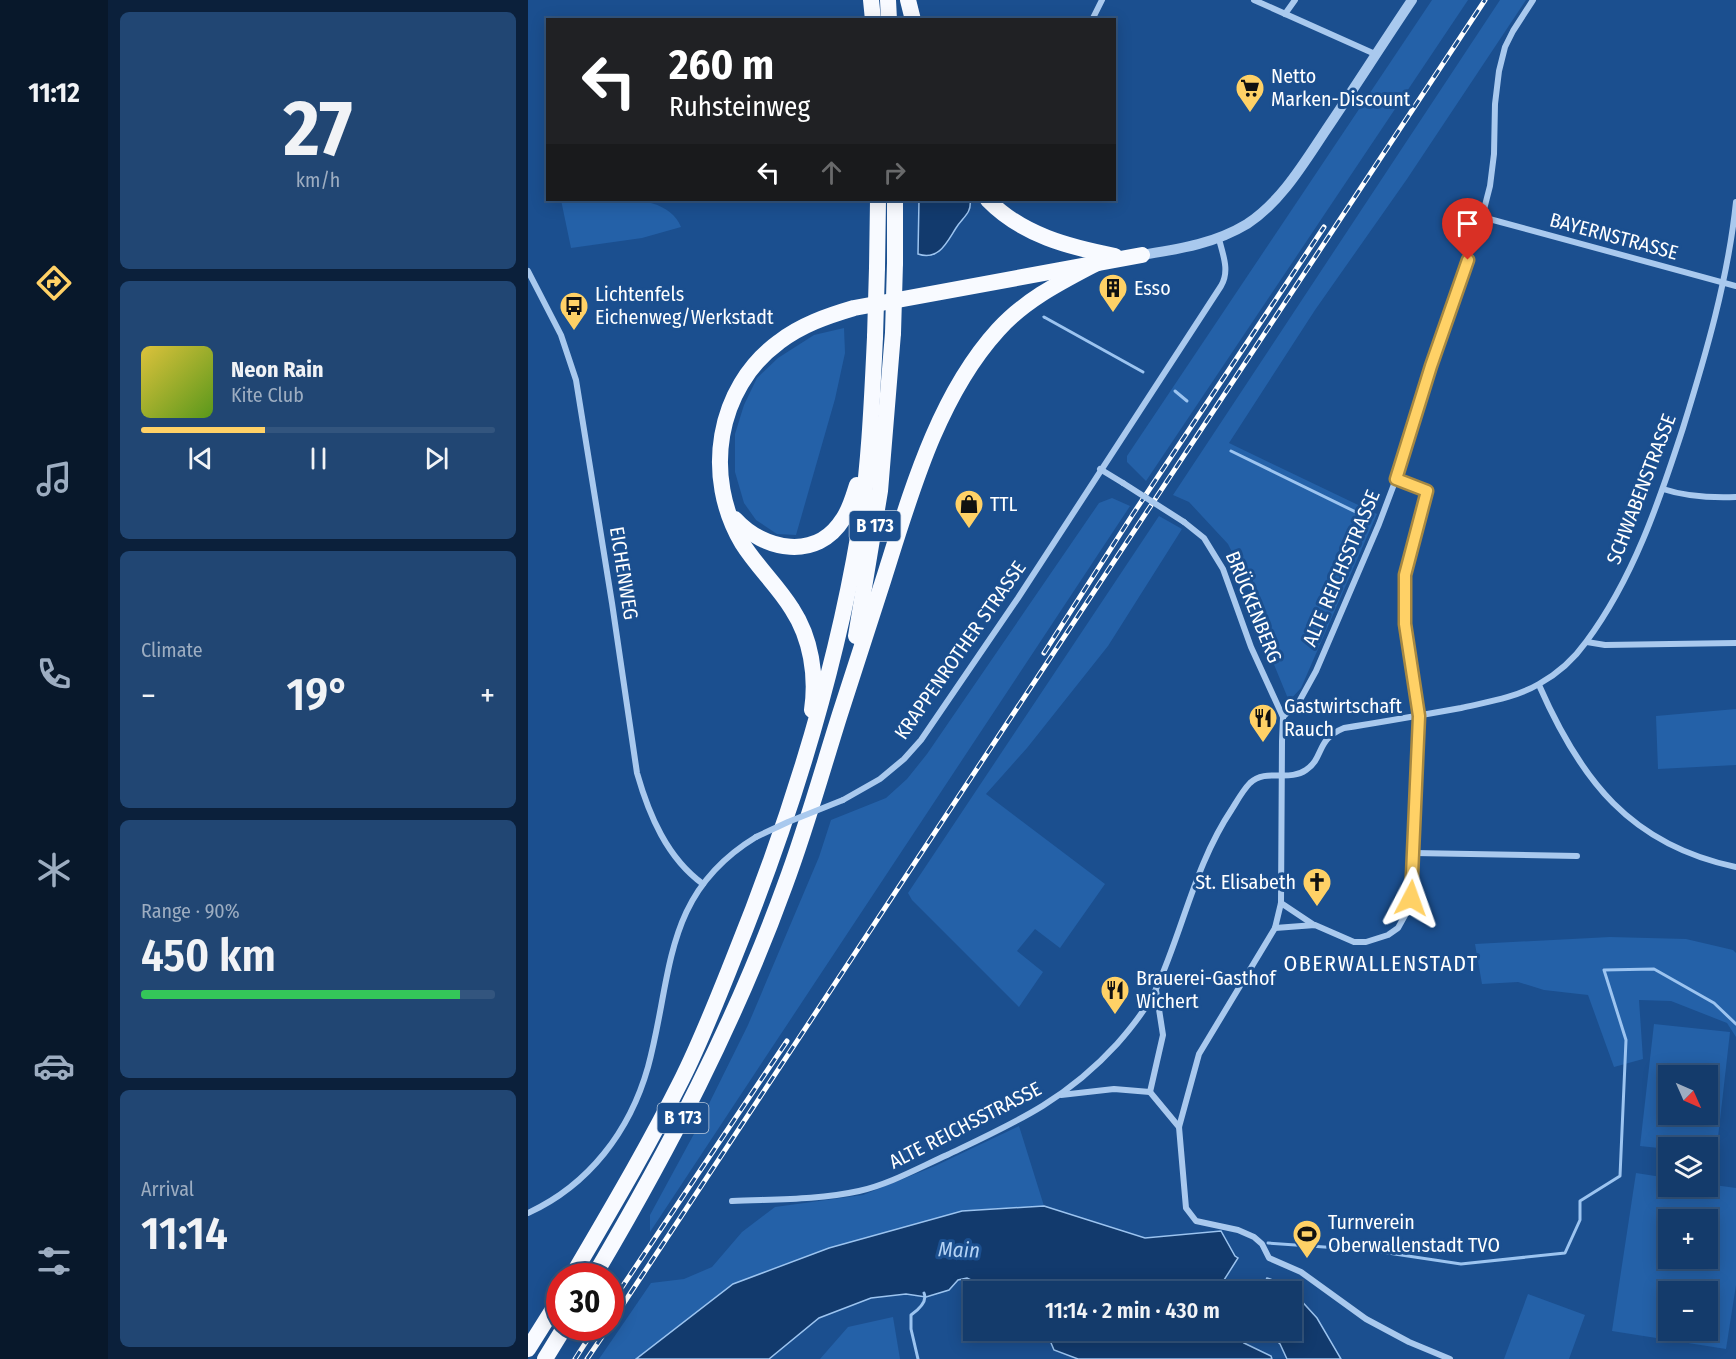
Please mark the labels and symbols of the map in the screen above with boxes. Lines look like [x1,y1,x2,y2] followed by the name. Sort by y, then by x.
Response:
[1271,64,1411,111] place label: Netto Marken-Discount
[1234,72,1266,114] supermarket icon: Netto Marken-Discount
[1442,198,1493,260] pin
[1547,207,1681,265] street label: BAYERNSTRASSE
[1097,272,1129,314] building icon: Esso
[1134,276,1171,300] place label: Esso
[595,282,774,329] place label: Lichtenfels Eichenweg/Werkstadt
[558,290,590,332] bus stop icon: Lichtenfels Eichenweg/Werkstadt
[1601,410,1681,568] street label: SCHWABENSTRASSE
[1297,486,1385,650] street label: ALTE REICHSSTRASSE
[953,488,985,530] shop icon: TTL
[990,492,1018,516] place label: TTL
[850,511,900,541] road number: B 173
[605,525,643,621] street label: EICHENWEG
[1221,548,1287,666] street label: BRÜCKENBERG
[889,556,1031,744] street label: KRAPPENROTHER STRASSE
[1284,694,1402,741] place label: Gastwirtschaft Rauch
[1247,702,1279,744] restaurant icon: Gastwirtschaft Rauch
[1301,866,1333,908] church icon: St. Elisabeth
[1379,866,1443,930] position arrow
[1195,870,1296,894] place label: St. Elisabeth
[1283,950,1479,977] district label: OBERWALLENSTADT
[1136,966,1277,1013] place label: Brauerei-Gasthof Wichert
[1099,974,1131,1016] restaurant icon: Brauerei-Gasthof Wichert
[1658,1065,1718,1125] north arrow
[885,1076,1045,1174] street label: ALTE REICHSSTRASSE
[658,1103,708,1133] road number: B 173
[1328,1210,1500,1257] place label: Turnverein Oberwallenstadt TVO
[1291,1218,1323,1260] sports icon: Turnverein Oberwallenstadt TVO
[938,1236,980,1264] water label: Main
[546,1263,624,1341] speed limit sign: 30

